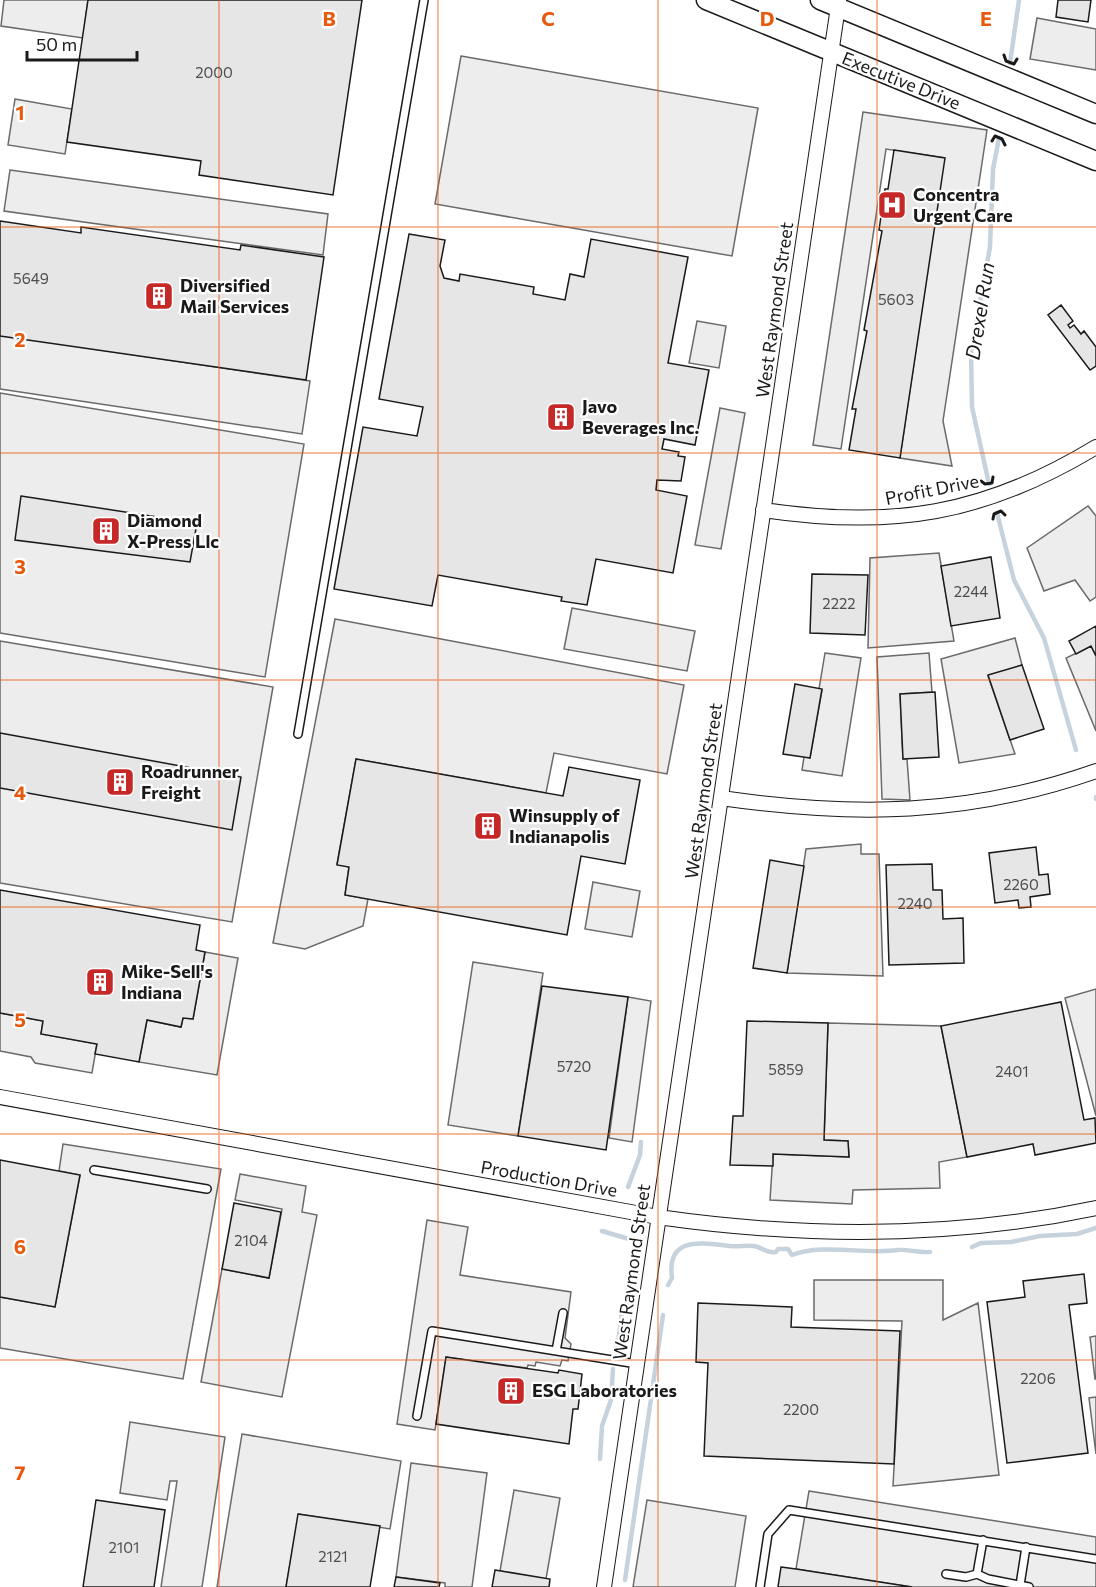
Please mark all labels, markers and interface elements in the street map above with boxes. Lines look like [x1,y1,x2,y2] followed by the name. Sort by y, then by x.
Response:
[322,6,336,30] text: B
[541,6,555,30] text: C
[760,6,774,30] text: D
[980,6,992,30] text: E
[27,24,136,62] scale bar
[36,33,77,55] text: 50 m
[839,46,964,114] street label: Executive Drive
[195,63,233,81] house number: 2000
[15,100,25,124] text: 1
[913,183,1013,226] place label: Concentra Urgent Care
[876,189,908,221] hospital icon: Concentra Urgent Care
[751,220,797,399] street label: West Raymond Street
[959,260,999,361] water label: Drexel Run
[13,269,49,287] house number: 5649
[180,274,289,317] place label: Diversified Mail Services
[143,280,175,312] building icon: Diversified Mail Services
[878,290,914,308] house number: 5603
[14,327,26,351] text: 2
[582,395,700,438] place label: Javo Beverages Inc.
[545,401,577,433] building icon: Javo Beverages Inc.
[883,469,980,509] street label: Profit Drive
[127,509,219,552] place label: Diamond X-Press Llc
[90,515,122,547] building icon: Diamond X-Press Llc
[14,554,26,578] text: 3
[954,582,988,600] house number: 2244
[822,594,856,612] house number: 2222
[680,701,726,880] street label: West Raymond Street
[141,760,240,803] place label: Roadrunner Freight
[104,766,136,798] building icon: Roadrunner Freight
[14,780,26,804] text: 4
[509,804,620,847] place label: Winsupply of Indianapolis
[472,810,504,842] building icon: Winsupply of Indianapolis
[1003,875,1039,893] house number: 2260
[897,894,933,912] house number: 2240
[121,960,213,1003] place label: Mike-Sell's Indiana
[84,966,116,998] building icon: Mike-Sell's Indiana
[14,1007,26,1031] text: 5
[557,1057,591,1075] house number: 5720
[768,1060,804,1078] house number: 5859
[995,1062,1029,1080] house number: 2401
[479,1155,619,1201] street label: Production Drive
[608,1182,654,1361] street label: West Raymond Street
[234,1231,268,1249] house number: 2104
[14,1234,26,1258] text: 6
[1020,1369,1056,1387] house number: 2206
[495,1375,527,1407] building icon: ESG Laboratories
[532,1379,677,1401] place label: ESG Laboratories
[783,1400,819,1418] house number: 2200
[15,1460,26,1484] text: 7
[109,1538,139,1556] house number: 2101
[318,1547,348,1565] house number: 2121

